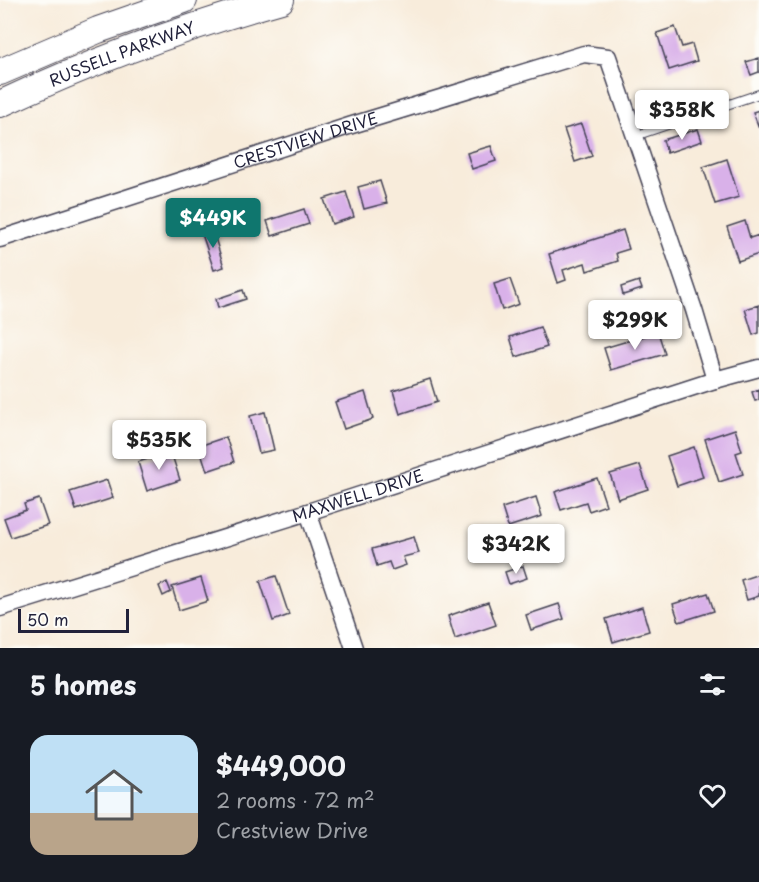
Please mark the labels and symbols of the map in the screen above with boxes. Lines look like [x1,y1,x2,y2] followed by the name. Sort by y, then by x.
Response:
[45,14,198,92] street label: RUSSELL PARKWAY
[640,90,724,141] pin: $358K
[230,105,380,174] street label: CRESTVIEW DRIVE
[171,198,255,249] pin: $449K
[593,300,677,351] pin: $299K
[117,420,201,471] pin: $535K
[289,462,426,527] street label: MAXWELL DRIVE
[474,524,558,575] pin: $342K
[18,606,129,634] scale bar

